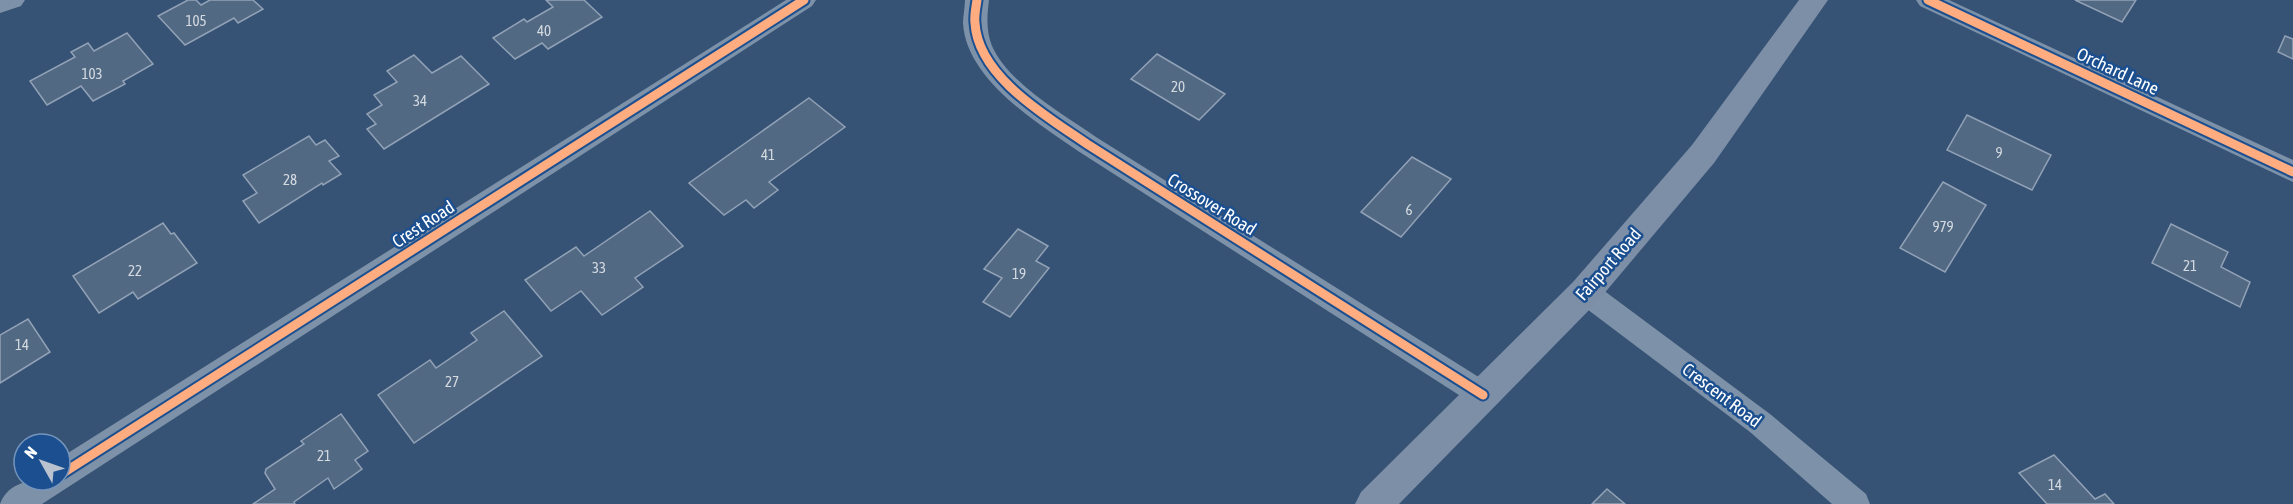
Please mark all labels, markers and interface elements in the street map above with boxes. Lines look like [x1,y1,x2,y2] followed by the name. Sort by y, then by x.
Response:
[185,12,207,29] house number: 105
[537,22,551,39] house number: 40
[2074,43,2162,99] street label: Orchard Lane
[81,65,103,82] house number: 103
[1171,78,1185,95] house number: 20
[413,92,427,109] house number: 34
[1995,144,2003,161] house number: 9
[761,146,775,163] house number: 41
[1164,168,1260,240] street label: Crossover Road
[283,171,297,188] house number: 28
[388,196,458,252] street label: Crest Road
[1405,201,1413,218] house number: 6
[1932,218,1954,235] house number: 979
[1571,224,1645,304] street label: Fairport Road
[2183,257,2197,274] house number: 21
[592,259,606,276] house number: 33
[128,262,142,279] house number: 22
[1012,265,1026,282] house number: 19
[15,336,29,353] house number: 14
[1678,358,1766,432] street label: Crescent Road
[445,373,459,390] house number: 27
[12,432,72,492] north arrow
[21,443,40,462] text: N
[317,447,331,464] house number: 21
[2048,476,2062,493] house number: 14

